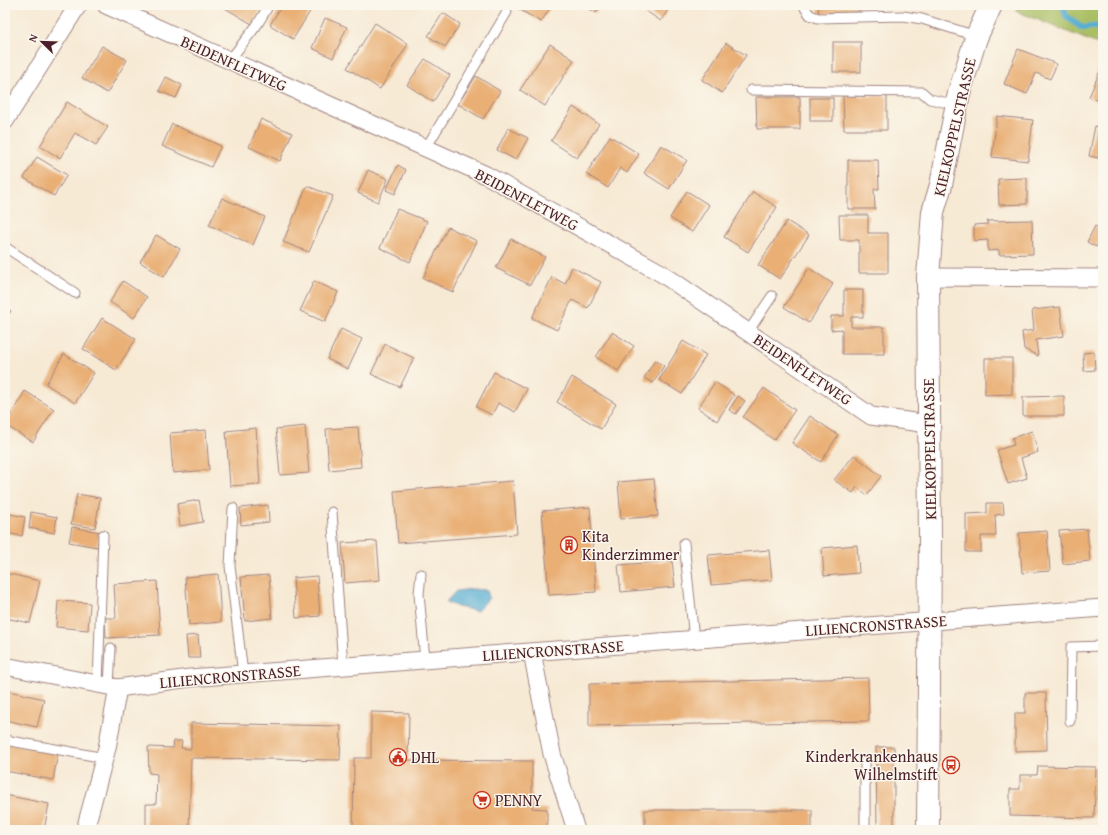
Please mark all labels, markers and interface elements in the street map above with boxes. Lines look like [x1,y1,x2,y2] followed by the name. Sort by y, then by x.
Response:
[22,22,62,62] north arrow
[177,29,292,97] street label: BEIDENFLETWEG
[24,31,42,45] text: N
[926,55,982,199] street label: KIELKOPPELSTRASSE
[471,162,584,237] street label: BEIDENFLETWEG
[749,327,857,411] street label: BEIDENFLETWEG
[916,378,942,520] street label: KIELKOPPELSTRASSE
[582,524,680,566] place label: Kita Kinderzimmer
[559,535,579,555] building icon: Kita Kinderzimmer
[805,608,947,642] street label: LILIENCRONSTRASSE
[482,633,624,667] street label: LILIENCRONSTRASSE
[158,658,302,694] street label: LILIENCRONSTRASSE
[805,744,938,786] place label: Kinderkrankenhaus Wilhelmstift
[411,745,439,769] place label: DHL
[388,747,408,767] public building icon: DHL
[941,755,961,775] bus stop icon: Kinderkrankenhaus Wilhelmstift
[495,788,543,812] place label: PENNY
[472,790,492,810] supermarket icon: PENNY

